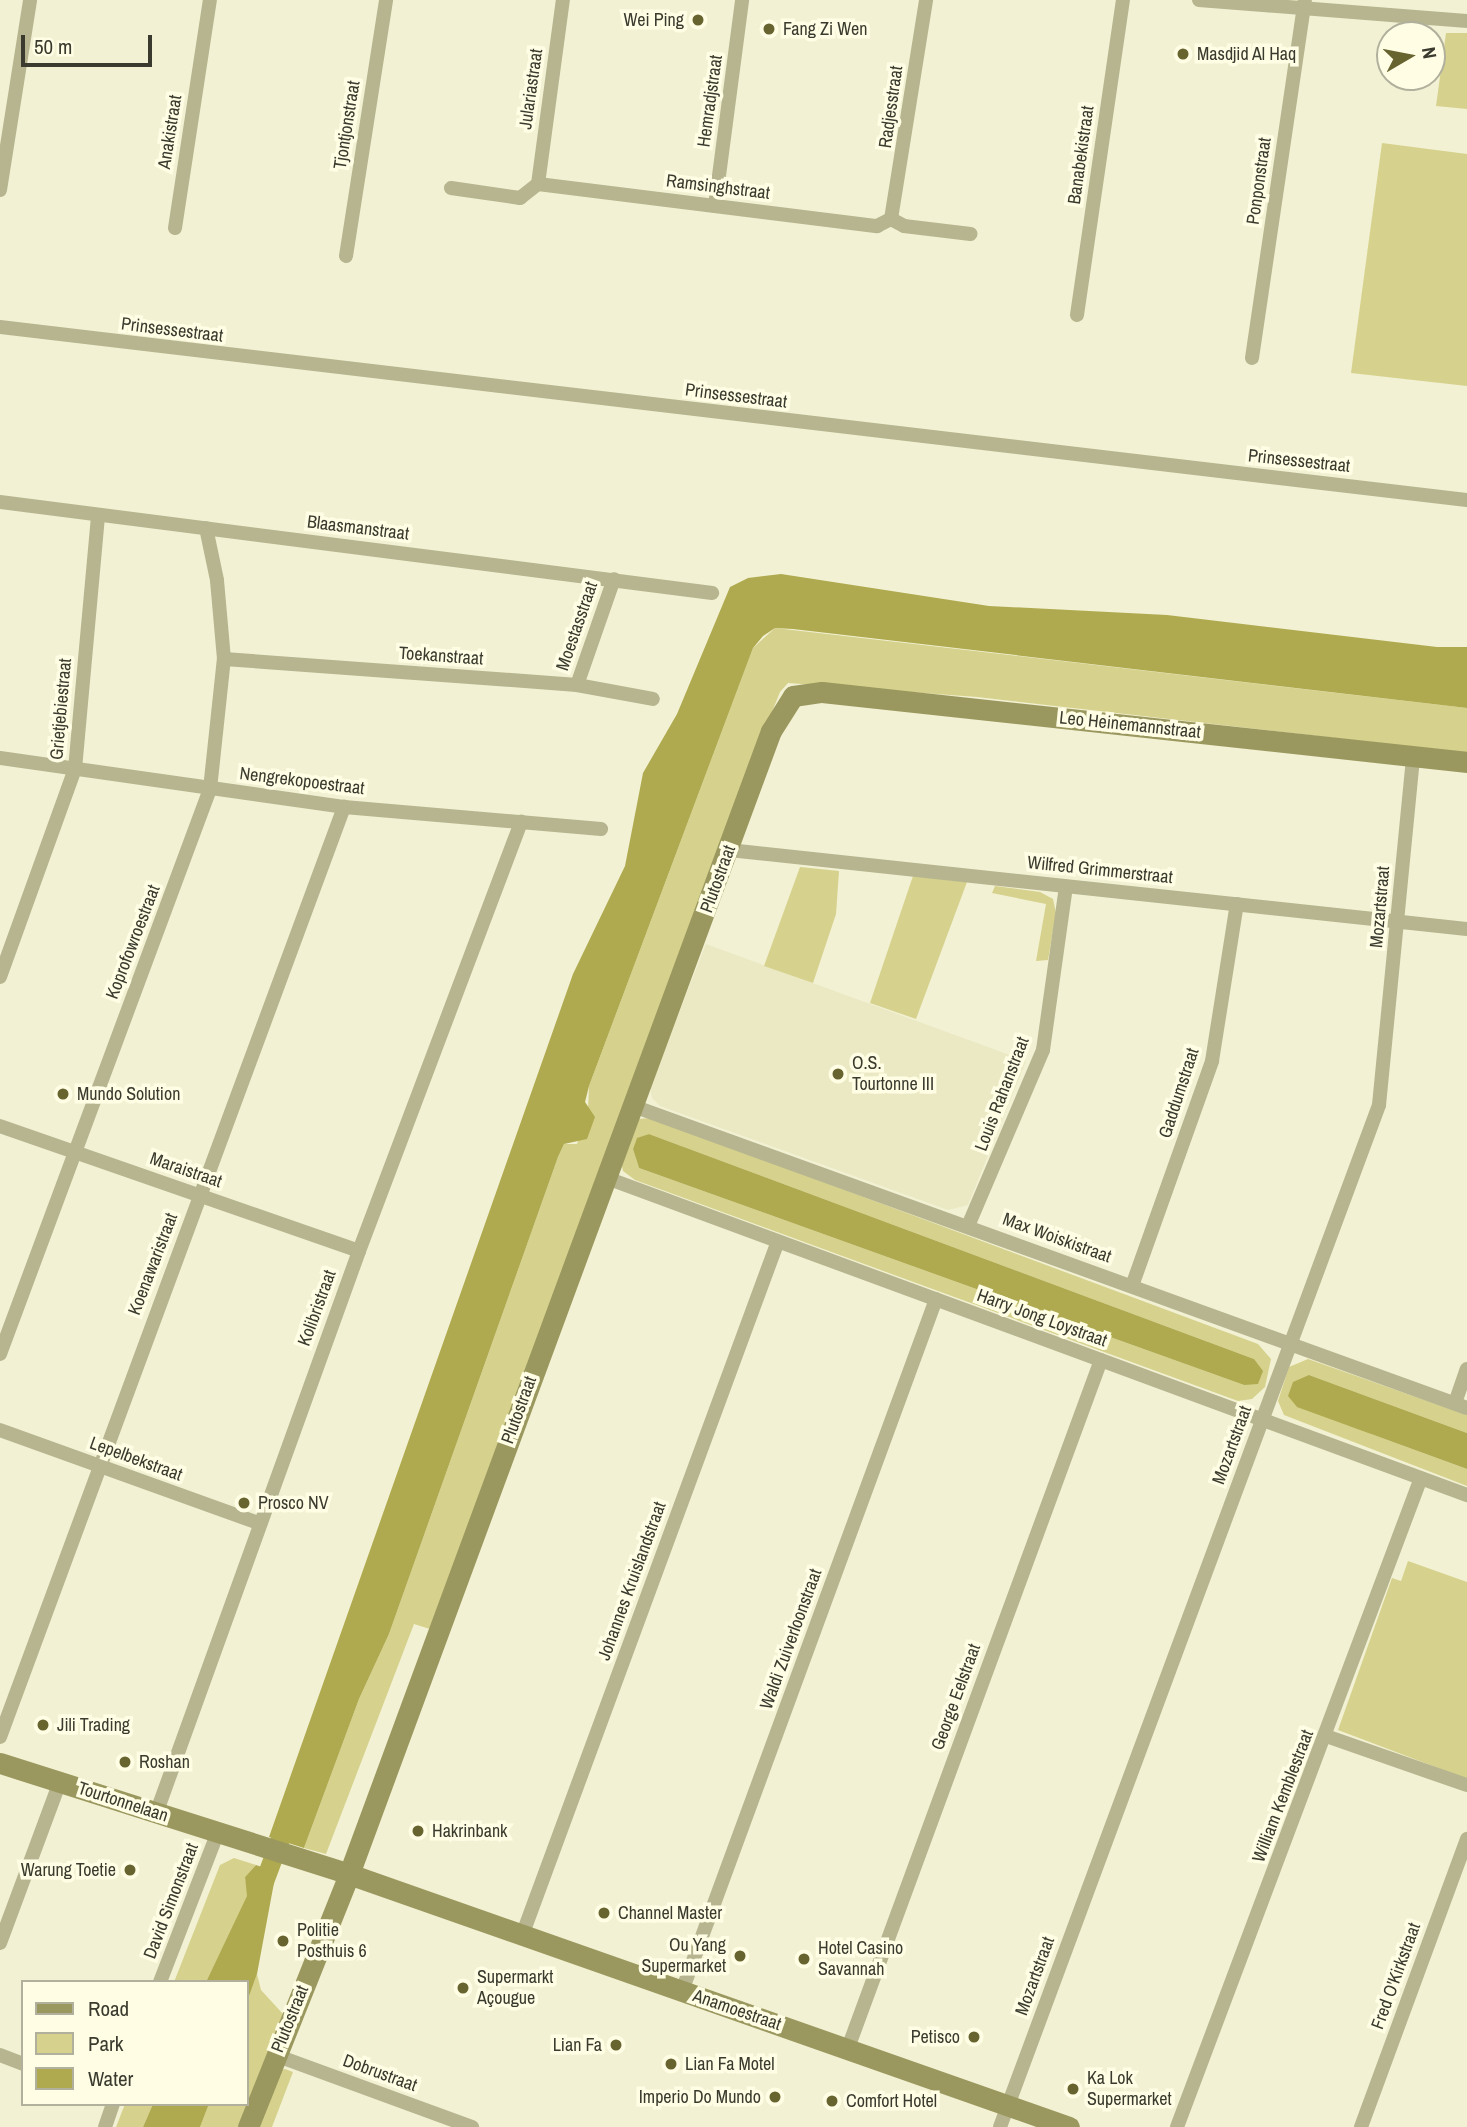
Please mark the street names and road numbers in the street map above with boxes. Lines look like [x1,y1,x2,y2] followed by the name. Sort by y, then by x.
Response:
[515,47,547,131] street label: Julariastraat
[693,54,727,148] street label: Hemradjstraat
[875,64,907,150] street label: Radjesstraat
[329,79,365,171] street label: Tjontjonstraat
[153,93,187,171] street label: Anakistraat
[1063,104,1099,206] street label: Banabekistraat
[1242,136,1276,226] street label: Ponponstraat
[665,170,771,204] street label: Ramsinghstraat
[120,313,224,347] street label: Prinsessestraat
[684,379,788,413] street label: Prinsessestraat
[1247,445,1351,477] street label: Prinsessestraat
[306,511,410,545] street label: Blaasmanstraat
[552,579,602,673] street label: Moestasstraat
[398,642,484,670] street label: Toekanstraat
[46,657,76,761] street label: Grietjebiestraat
[1058,707,1202,743] street label: Leo Heinemannstraat
[238,763,366,799] street label: Nengrekopoestraat
[696,842,740,916] street label: Plutostraat
[1026,852,1174,888] street label: Wilfred Grimmerstraat
[1366,865,1394,949] street label: Mozartstraat
[101,882,165,1002] street label: Koprofowroestraat
[970,1034,1034,1154] street label: Louis Rahanstraat
[1154,1045,1204,1141] street label: Gaddumstraat
[147,1148,225,1192] street label: Maraistraat
[1000,1208,1114,1268] street label: Max Woiskistraat
[124,1210,182,1318] street label: Koenawaristraat
[293,1267,341,1349] street label: Kolibristraat
[974,1284,1110,1352] street label: Harry Jong Loystraat
[497,1373,541,1447] street label: Plutostraat
[1208,1403,1256,1487] street label: Mozartstraat
[87,1432,185,1486] street label: Lepelbekstraat
[593,1499,671,1663] street label: Johannes Kruislandstraat
[756,1566,826,1712] street label: Waldi Zuiverloonstraat
[927,1641,985,1753] street label: George Eelstraat
[1248,1727,1318,1865] street label: William Kemblestraat
[75,1777,171,1827] street label: Tourtonnelaan
[139,1840,203,1962] street label: David Simonstraat
[1367,1920,1425,2032] street label: Fred O'Kirkstraat
[1011,1934,1059,2018] street label: Mozartstraat
[267,1982,313,2056] street label: Plutostraat
[690,1985,784,2035] street label: Anamoestraat
[340,2050,420,2096] street label: Dobrustraat

